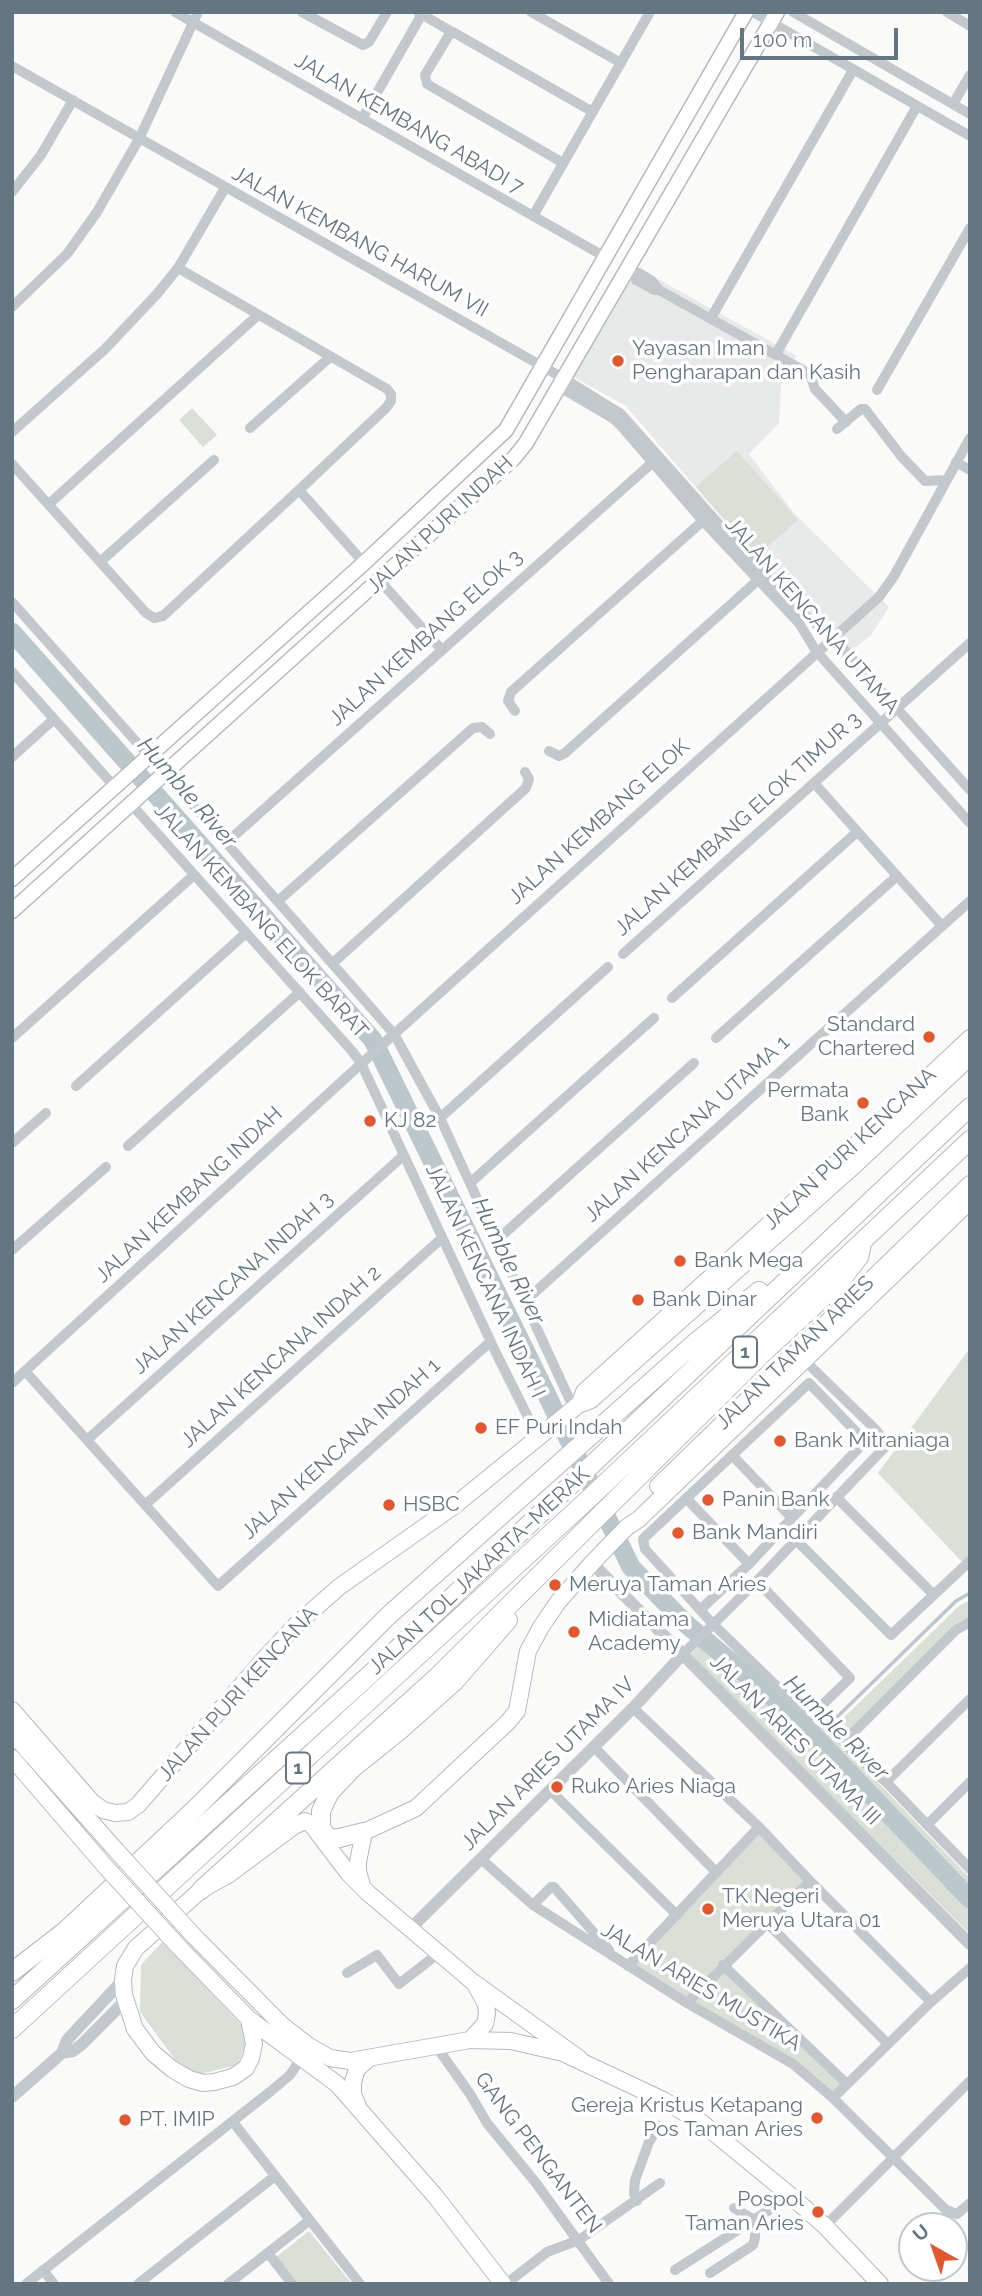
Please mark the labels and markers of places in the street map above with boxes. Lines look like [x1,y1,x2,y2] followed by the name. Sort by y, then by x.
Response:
[632,336,861,386] place label: Yayasan Iman Pengharapan dan Kasih
[610,353,626,369] marker: Yayasan Iman Pengharapan dan Kasih
[818,1012,915,1062] place label: Standard Chartered
[921,1029,937,1045] marker: Standard Chartered
[767,1078,849,1128] place label: Permata Bank
[855,1095,871,1111] marker: Permata Bank
[384,1108,436,1134] place label: KJ 82
[362,1113,378,1129] marker: KJ 82
[694,1248,803,1274] place label: Bank Mega
[672,1253,688,1269] marker: Bank Mega
[652,1287,757,1313] place label: Bank Dinar
[630,1292,646,1308] marker: Bank Dinar
[495,1415,623,1441] place label: EF Puri Indah
[473,1420,489,1436] marker: EF Puri Indah
[794,1428,950,1454] place label: Bank Mitraniaga
[772,1433,788,1449] marker: Bank Mitraniaga
[722,1487,830,1513] place label: Panin Bank
[403,1492,460,1518] place label: HSBC
[700,1492,716,1508] marker: Panin Bank
[381,1497,397,1513] marker: HSBC
[692,1520,818,1546] place label: Bank Mandiri
[670,1525,686,1541] marker: Bank Mandiri
[569,1572,766,1598] place label: Meruya Taman Aries
[547,1577,563,1593] marker: Meruya Taman Aries
[588,1607,689,1657] place label: Midiatama Academy
[566,1624,582,1640] marker: Midiatama Academy
[571,1774,736,1800] place label: Ruko Aries Niaga
[549,1779,565,1795] marker: Ruko Aries Niaga
[722,1884,881,1934] place label: TK Negeri Meruya Utara 01
[700,1901,716,1917] marker: TK Negeri Meruya Utara 01
[571,2093,803,2143] place label: Gereja Kristus Ketapang Pos Taman Aries
[139,2107,215,2133] place label: PT. IMIP
[809,2110,825,2126] marker: Gereja Kristus Ketapang Pos Taman Aries
[117,2112,133,2128] marker: PT. IMIP
[685,2187,804,2237] place label: Pospol Taman Aries
[810,2204,826,2220] marker: Pospol Taman Aries

